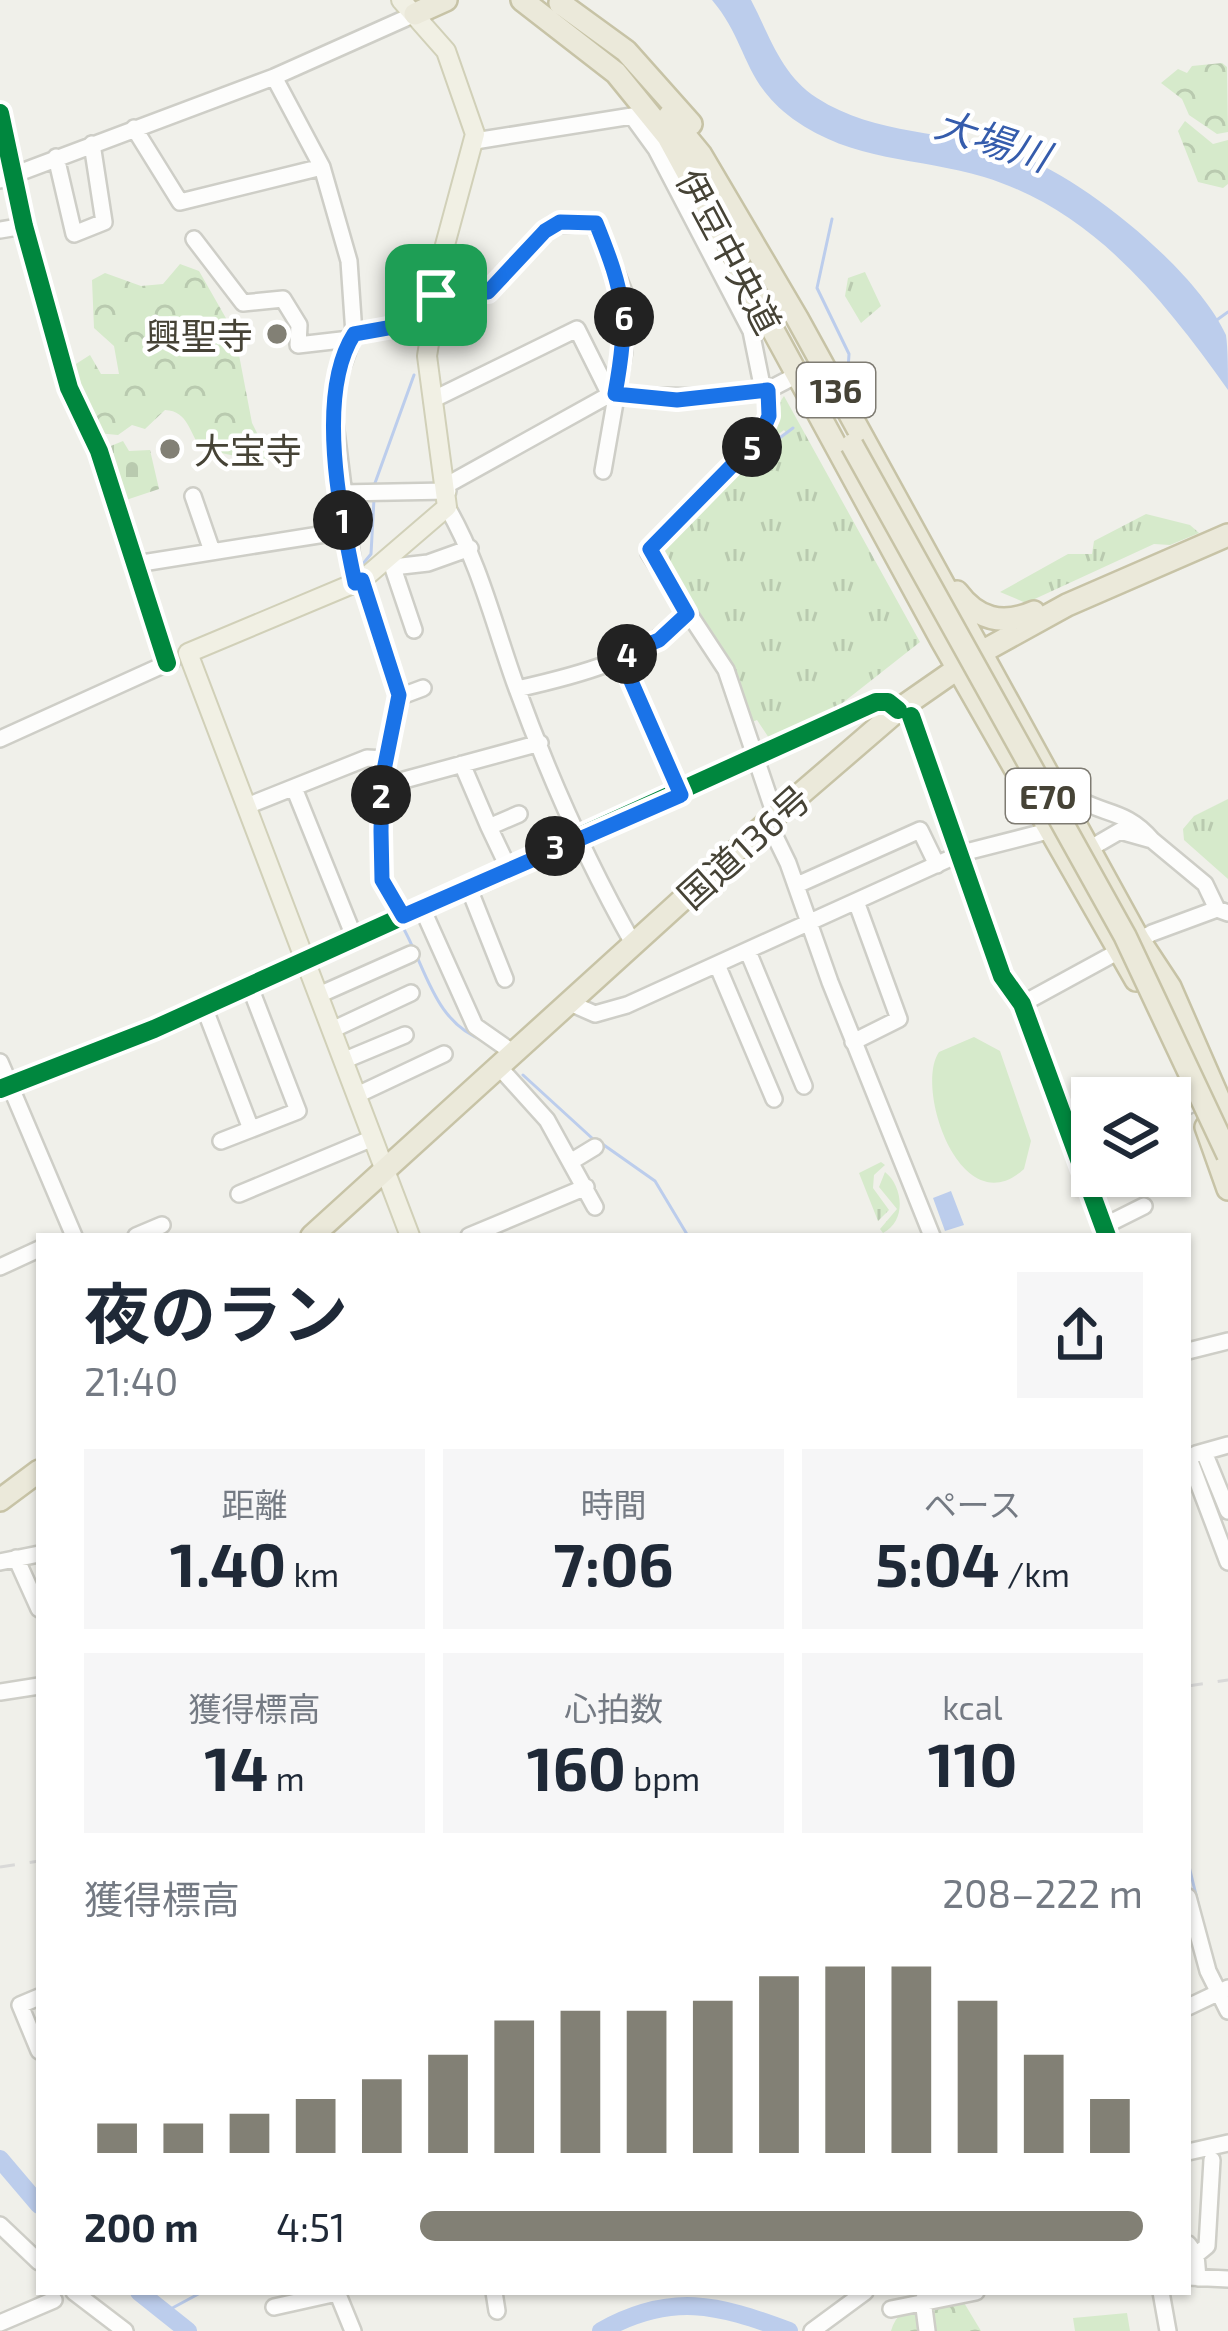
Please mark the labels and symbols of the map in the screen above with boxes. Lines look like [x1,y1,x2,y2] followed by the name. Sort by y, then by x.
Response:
[930,99,1060,181] water label: 大場川
[669,161,791,341] street label: 伊豆中央道
[385,244,487,346] pin
[594,287,654,347] pin: 6
[145,313,253,356] place label: 興聖寺
[264,321,290,347] marker: 興聖寺
[797,363,875,417] road number: 136
[722,417,782,477] pin: 5
[194,428,302,471] place label: 大宝寺
[157,436,183,462] marker: 大宝寺
[313,490,373,550] pin: 1
[597,624,657,684] pin: 4
[351,765,411,825] pin: 2
[1006,769,1090,823] road number: E70
[668,776,818,916] street label: 国道136号
[525,816,585,876] pin: 3

